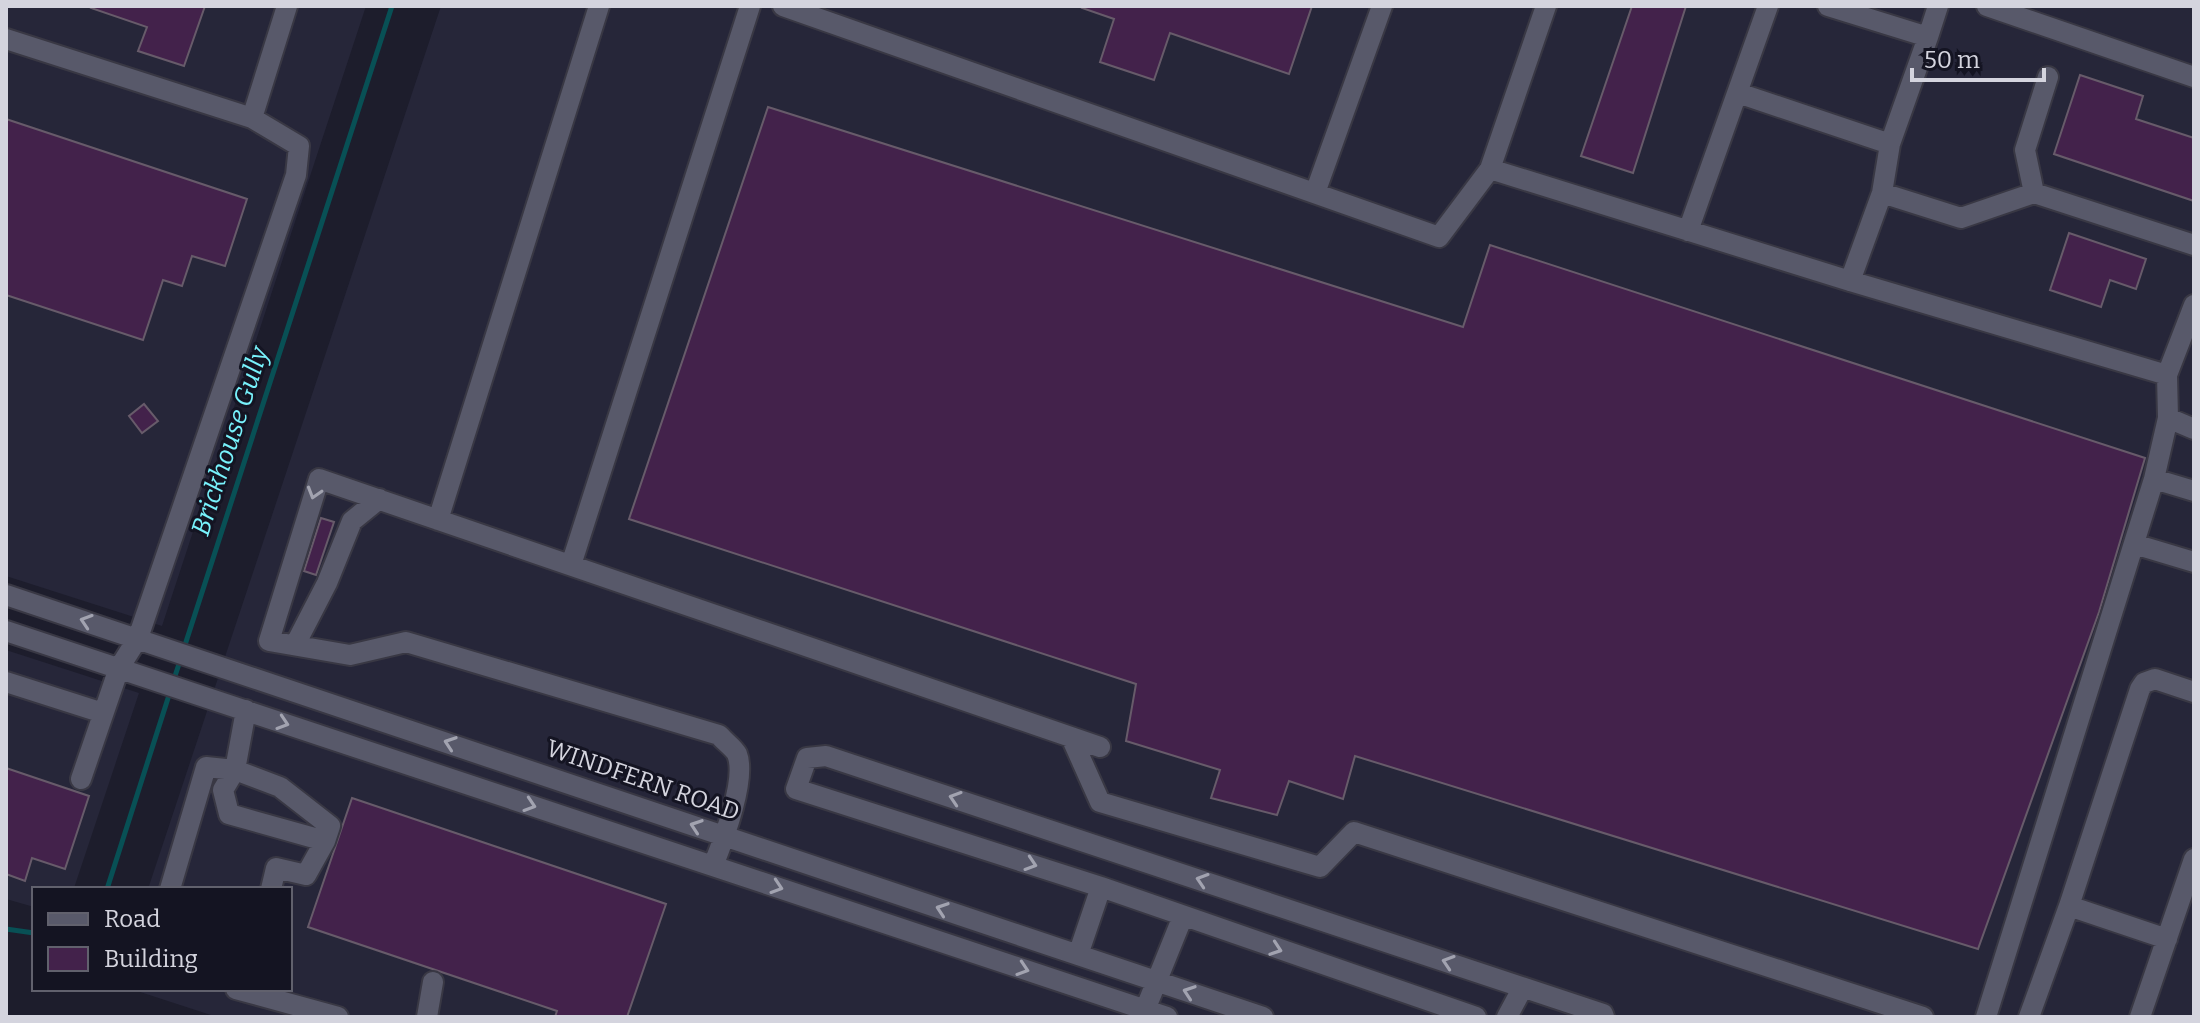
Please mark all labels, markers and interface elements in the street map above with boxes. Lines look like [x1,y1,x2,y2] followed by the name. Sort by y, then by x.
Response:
[1912,32,2044,82] scale bar
[1924,46,1980,74] text: 50 m
[185,341,276,539] water label: Brickhouse Gully
[307,485,323,499] one-way arrow
[80,614,94,630] one-way arrow
[276,713,290,729] one-way arrow
[543,734,743,826] street label: WINDFERN ROAD
[443,736,457,752] one-way arrow
[949,792,963,808] one-way arrow
[523,796,536,812] one-way arrow
[690,819,704,835] one-way arrow
[1023,855,1037,871] one-way arrow
[1195,873,1209,889] one-way arrow
[769,878,783,894] one-way arrow
[32,887,292,991] legend
[936,902,950,918] one-way arrow
[104,905,160,933] text: Road
[1269,939,1283,955] one-way arrow
[104,945,198,973] text: Building
[1442,955,1456,971] one-way arrow
[1016,960,1030,976] one-way arrow
[1182,986,1196,1002] one-way arrow

